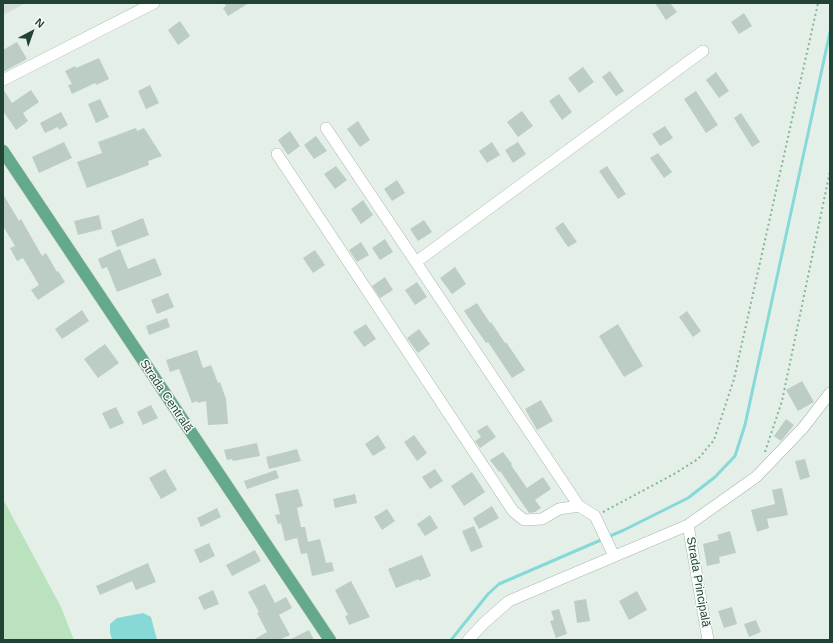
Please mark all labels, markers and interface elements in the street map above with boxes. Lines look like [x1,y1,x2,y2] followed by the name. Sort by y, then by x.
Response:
[12,12,52,52] north arrow
[33,16,47,30] text: N
[137,357,195,435] street label: Strada Centrală
[683,536,713,628] street label: Strada Principală

